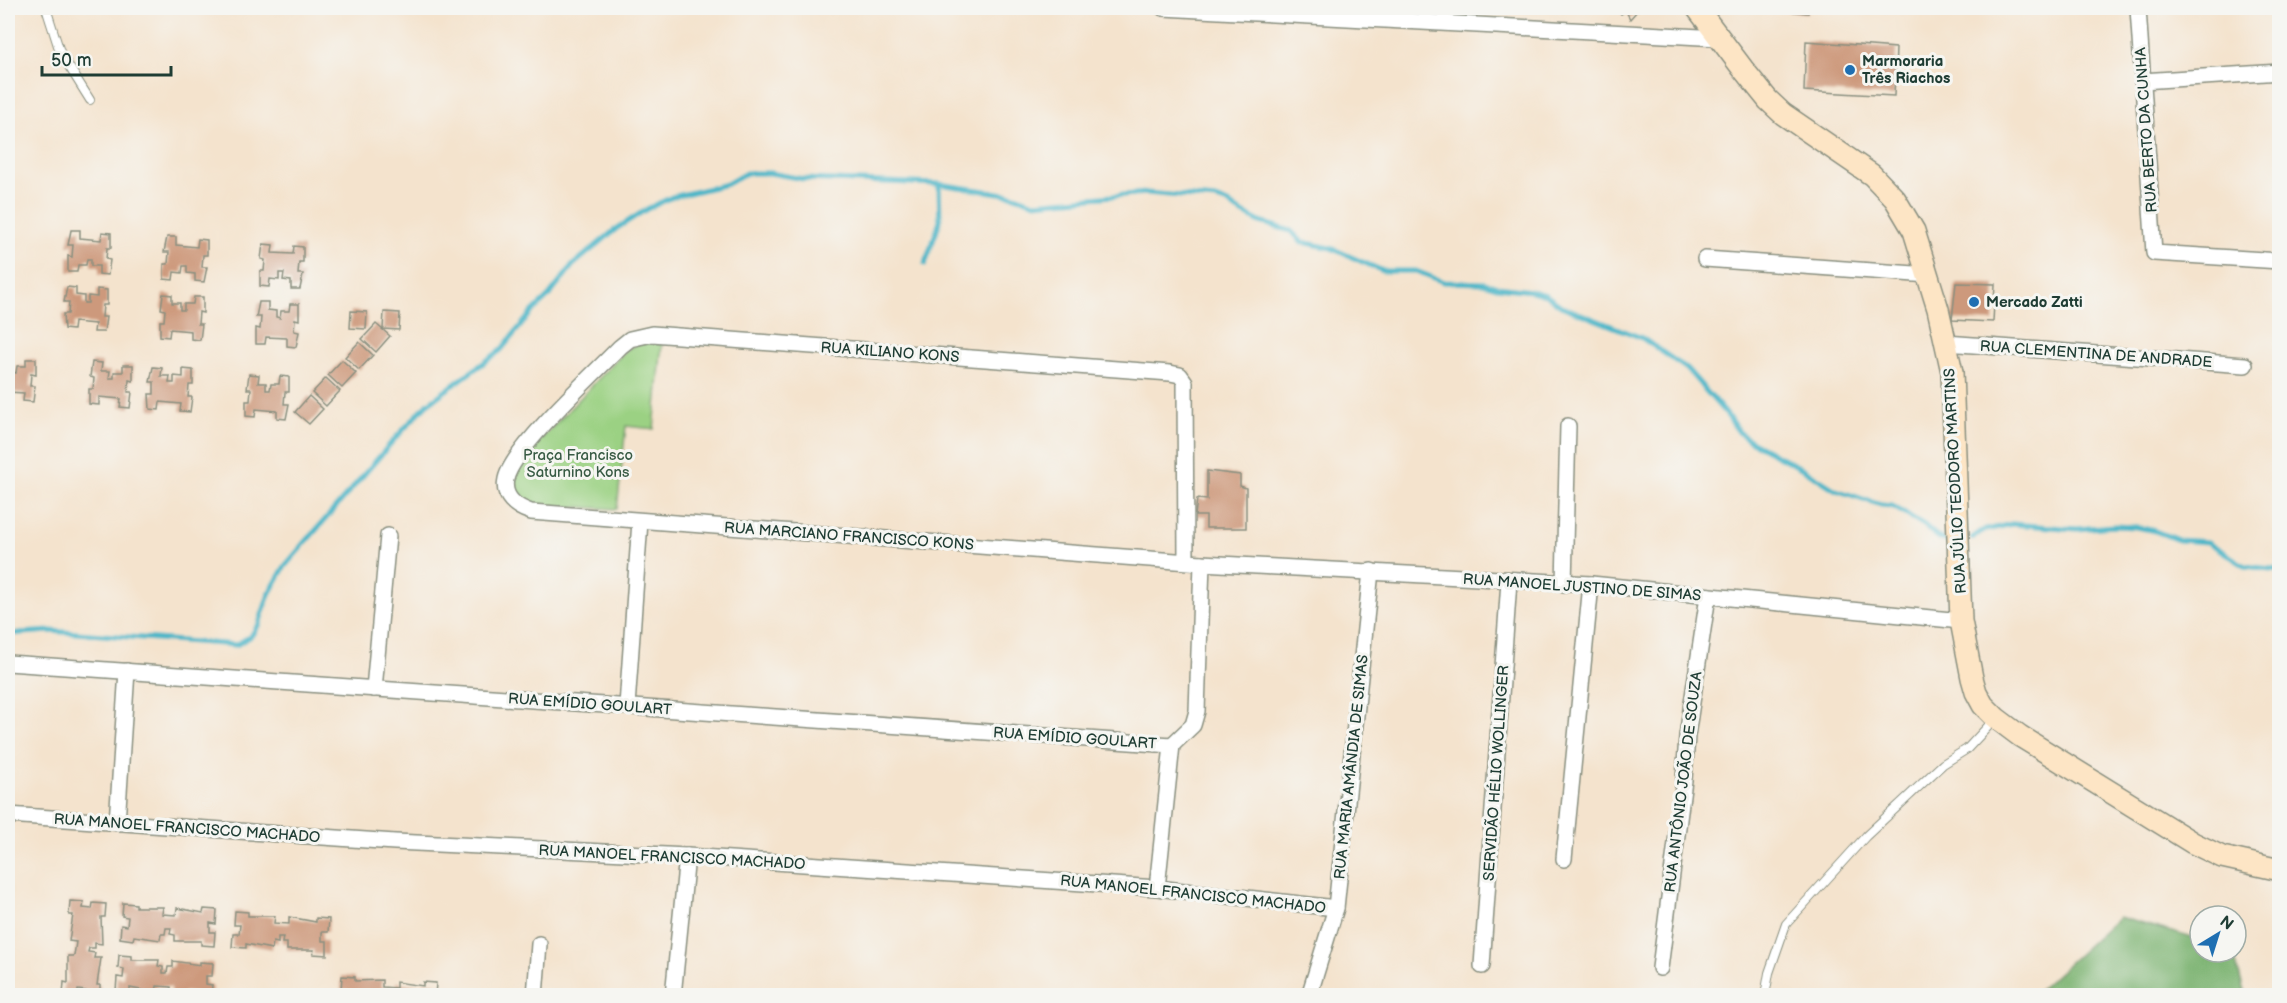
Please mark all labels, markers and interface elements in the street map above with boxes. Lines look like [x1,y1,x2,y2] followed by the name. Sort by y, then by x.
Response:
[42,39,171,77] scale bar
[2131,46,2162,213] street label: RUA BERTO DA CUNHA
[51,50,92,71] text: 50 m
[1862,52,1950,88] place label: Marmoraria Três Riachos
[1843,63,1857,77] marker: Marmoraria Três Riachos
[1986,293,2083,312] place label: Mercado Zatti
[1967,295,1981,309] marker: Mercado Zatti
[1979,337,2213,372] street label: RUA CLEMENTINA DE ANDRADE
[820,338,960,367] street label: RUA KILIANO KONS
[1940,368,1971,594] street label: RUA JÚLIO TEODORO MARTINS
[523,446,633,482] park label: Praça Francisco Saturnino Kons
[723,518,975,555] street label: RUA MARCIANO FRANCISCO KONS
[1462,570,1702,605] street label: RUA MANOEL JUSTINO DE SIMAS
[1330,654,1373,880] street label: RUA MARIA AMÂNDIA DE SIMAS
[1479,664,1514,881] street label: SERVIDÃO HÉLIO WOLLINGER
[1661,670,1707,894] street label: RUA ANTÔNIO JOÃO DE SOUZA
[507,689,672,720] street label: RUA EMÍDIO GOULART
[992,723,1157,754] street label: RUA EMÍDIO GOULART
[53,810,321,847] street label: RUA MANOEL FRANCISCO MACHADO
[538,841,806,874] street label: RUA MANOEL FRANCISCO MACHADO
[1059,871,1327,918] street label: RUA MANOEL FRANCISCO MACHADO
[2188,904,2248,964] north arrow
[2216,912,2237,935] text: N

